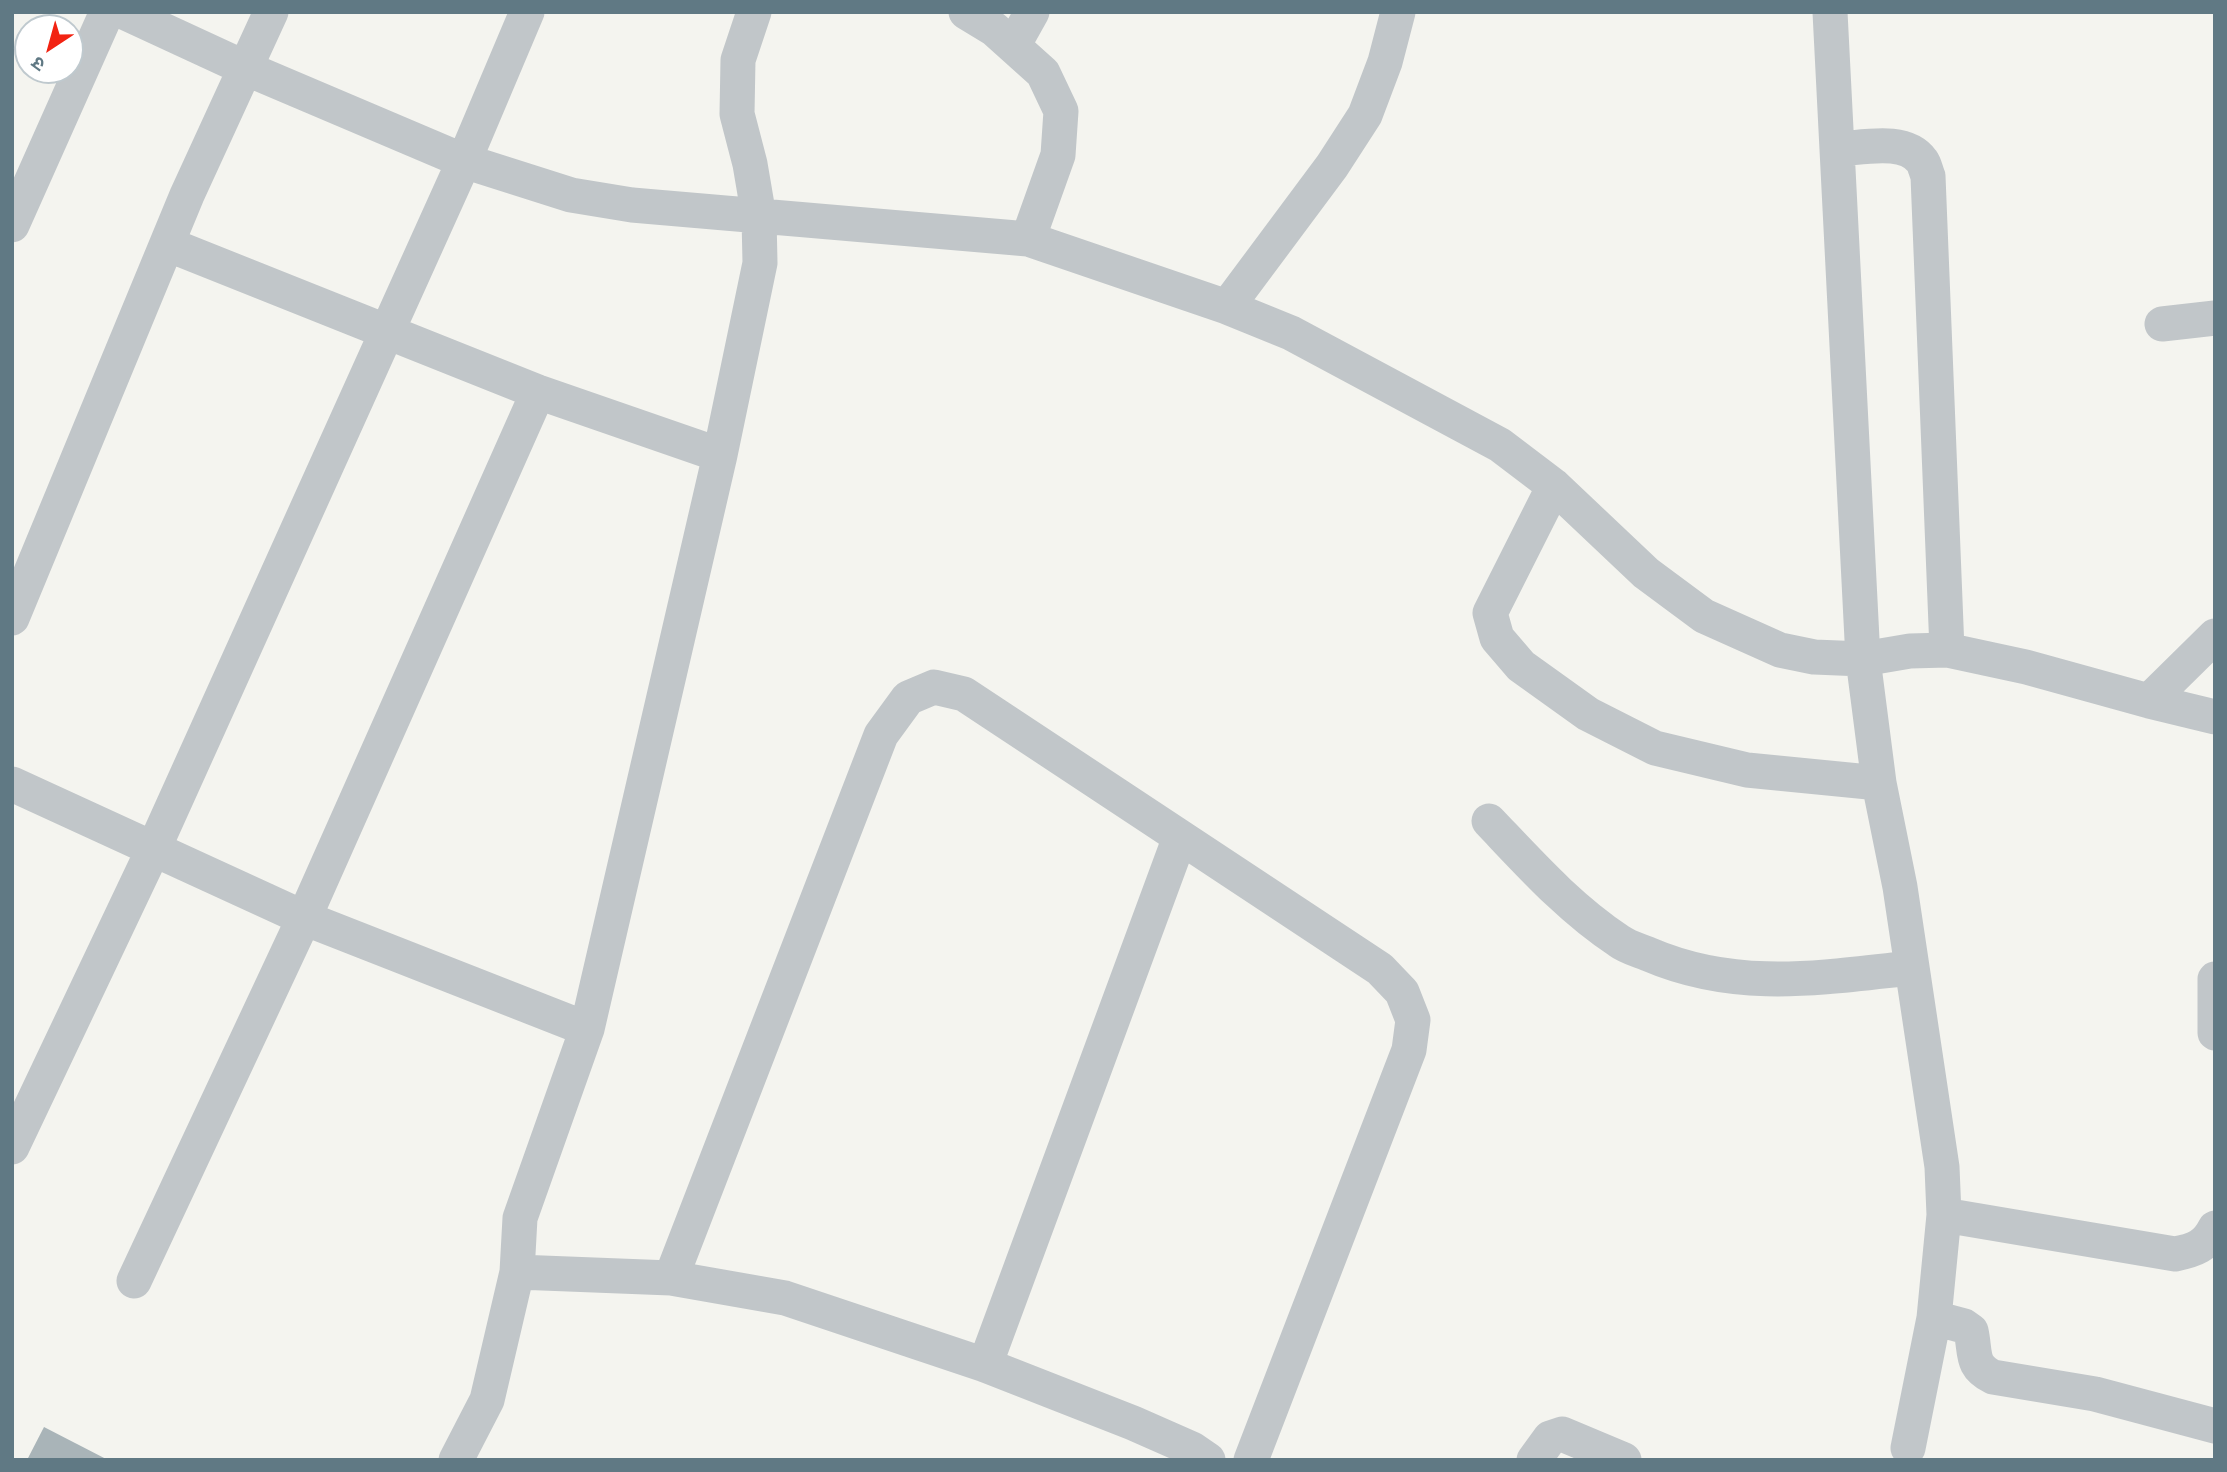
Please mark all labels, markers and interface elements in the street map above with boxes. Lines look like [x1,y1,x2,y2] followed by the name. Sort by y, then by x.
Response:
[14,14,84,84] north arrow
[26,51,50,78] text: उ

